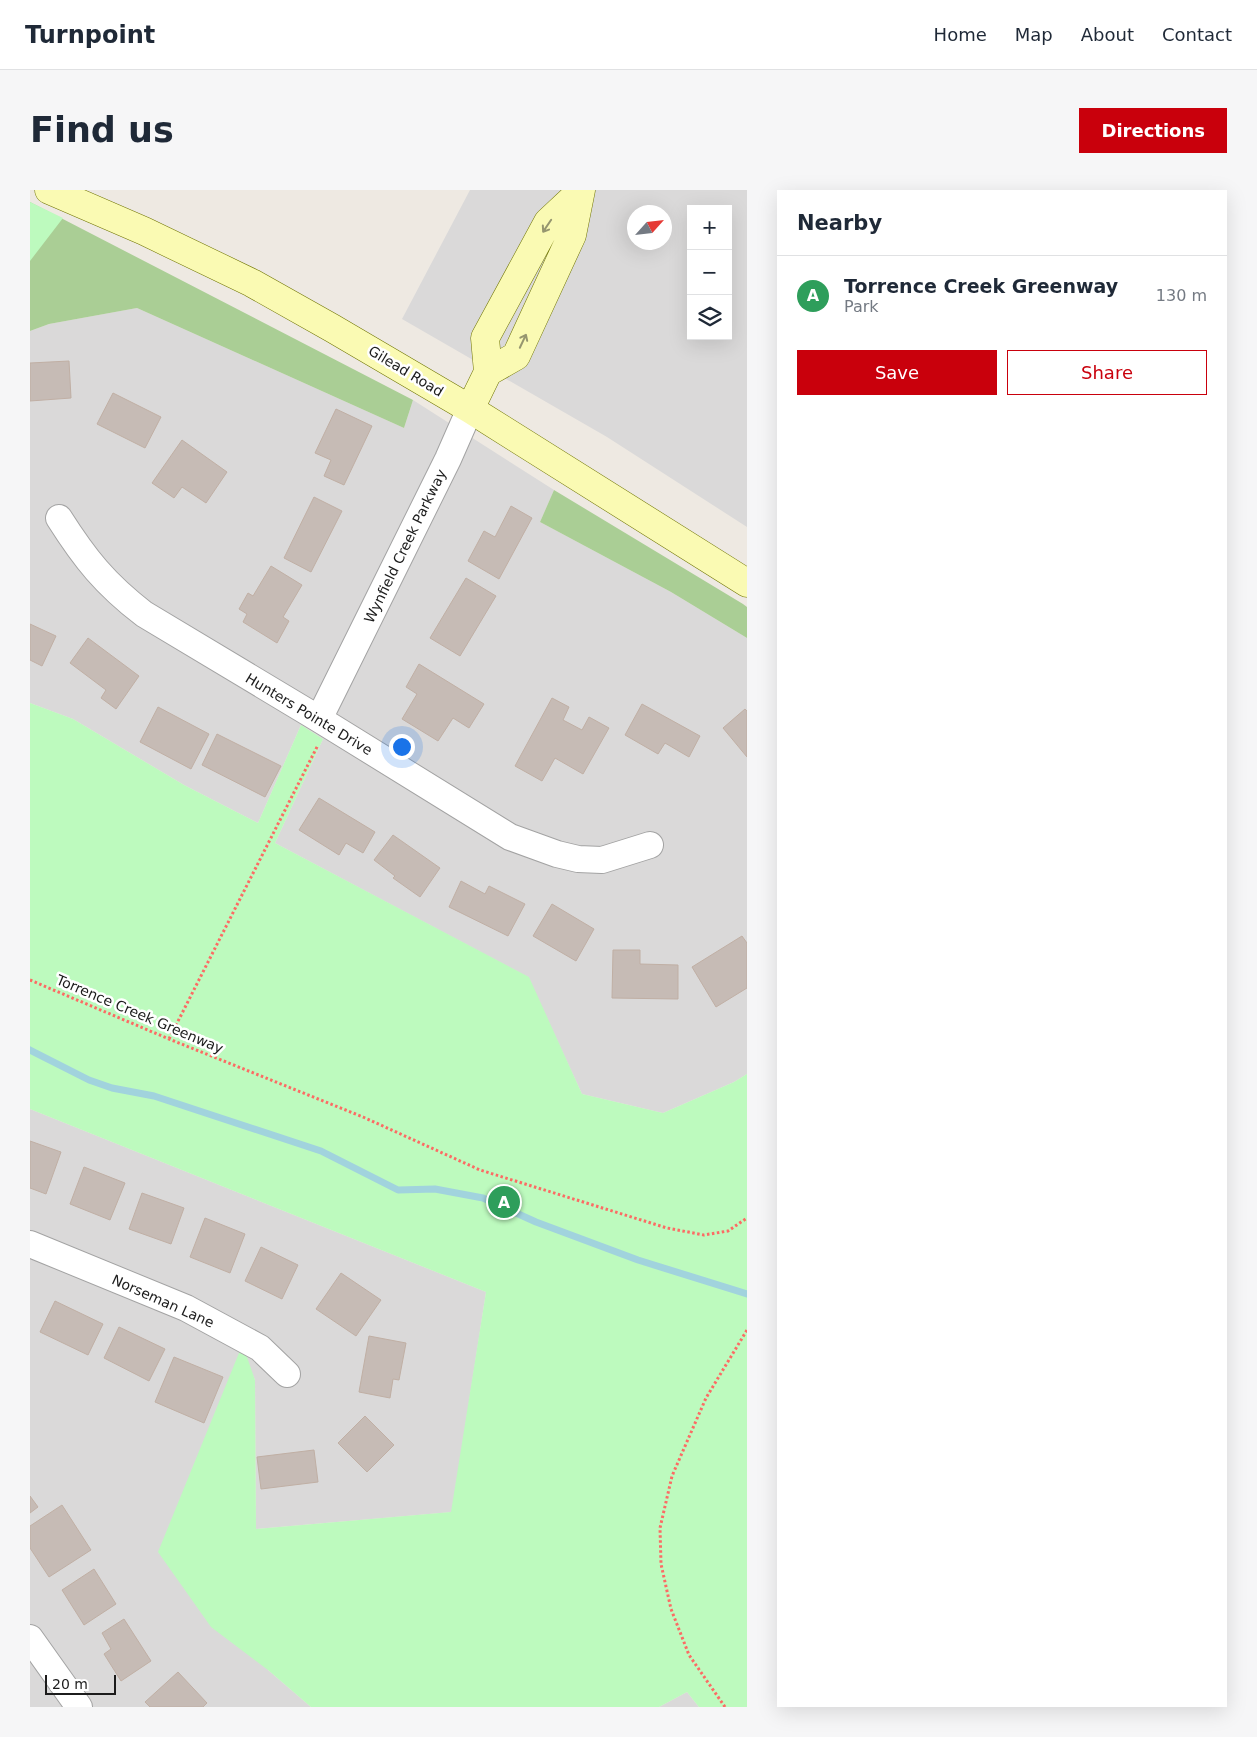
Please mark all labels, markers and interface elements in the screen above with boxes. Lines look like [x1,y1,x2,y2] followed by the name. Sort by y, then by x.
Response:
[25,21,155,49] text: Turnpoint
[934,24,987,45] text: Home
[1015,24,1053,45] text: Map
[1081,24,1134,45] text: About
[1162,24,1232,45] text: Contact
[1079,108,1227,153] button: Directions
[30,110,174,150] text: Find us
[627,205,672,250] north arrow
[687,205,732,340] map controls
[687,205,732,250] button: +
[797,211,882,235] text: Nearby
[542,219,552,233] one-way arrow
[687,250,732,295] button: −
[844,275,1118,297] text: Torrence Creek Greenway
[807,286,819,305] text: A
[1156,286,1207,305] text: 130 m
[687,295,732,340] button: layers
[844,297,879,316] text: Park
[519,334,528,349] one-way arrow
[366,342,446,400] street label: Gilead Road
[797,350,997,395] button: Save
[1007,350,1207,395] button: Share
[361,467,449,625] street label: Wynfield Creek Parkway
[243,670,375,758] street label: Hunters Pointe Drive
[389,734,415,760] your location
[53,971,226,1056] street label: Torrence Creek Greenway
[488,1183,520,1221] pin: A
[109,1271,217,1331] street label: Norseman Lane
[45,1672,116,1695] scale bar
[52,1676,88,1692] text: 20 m

